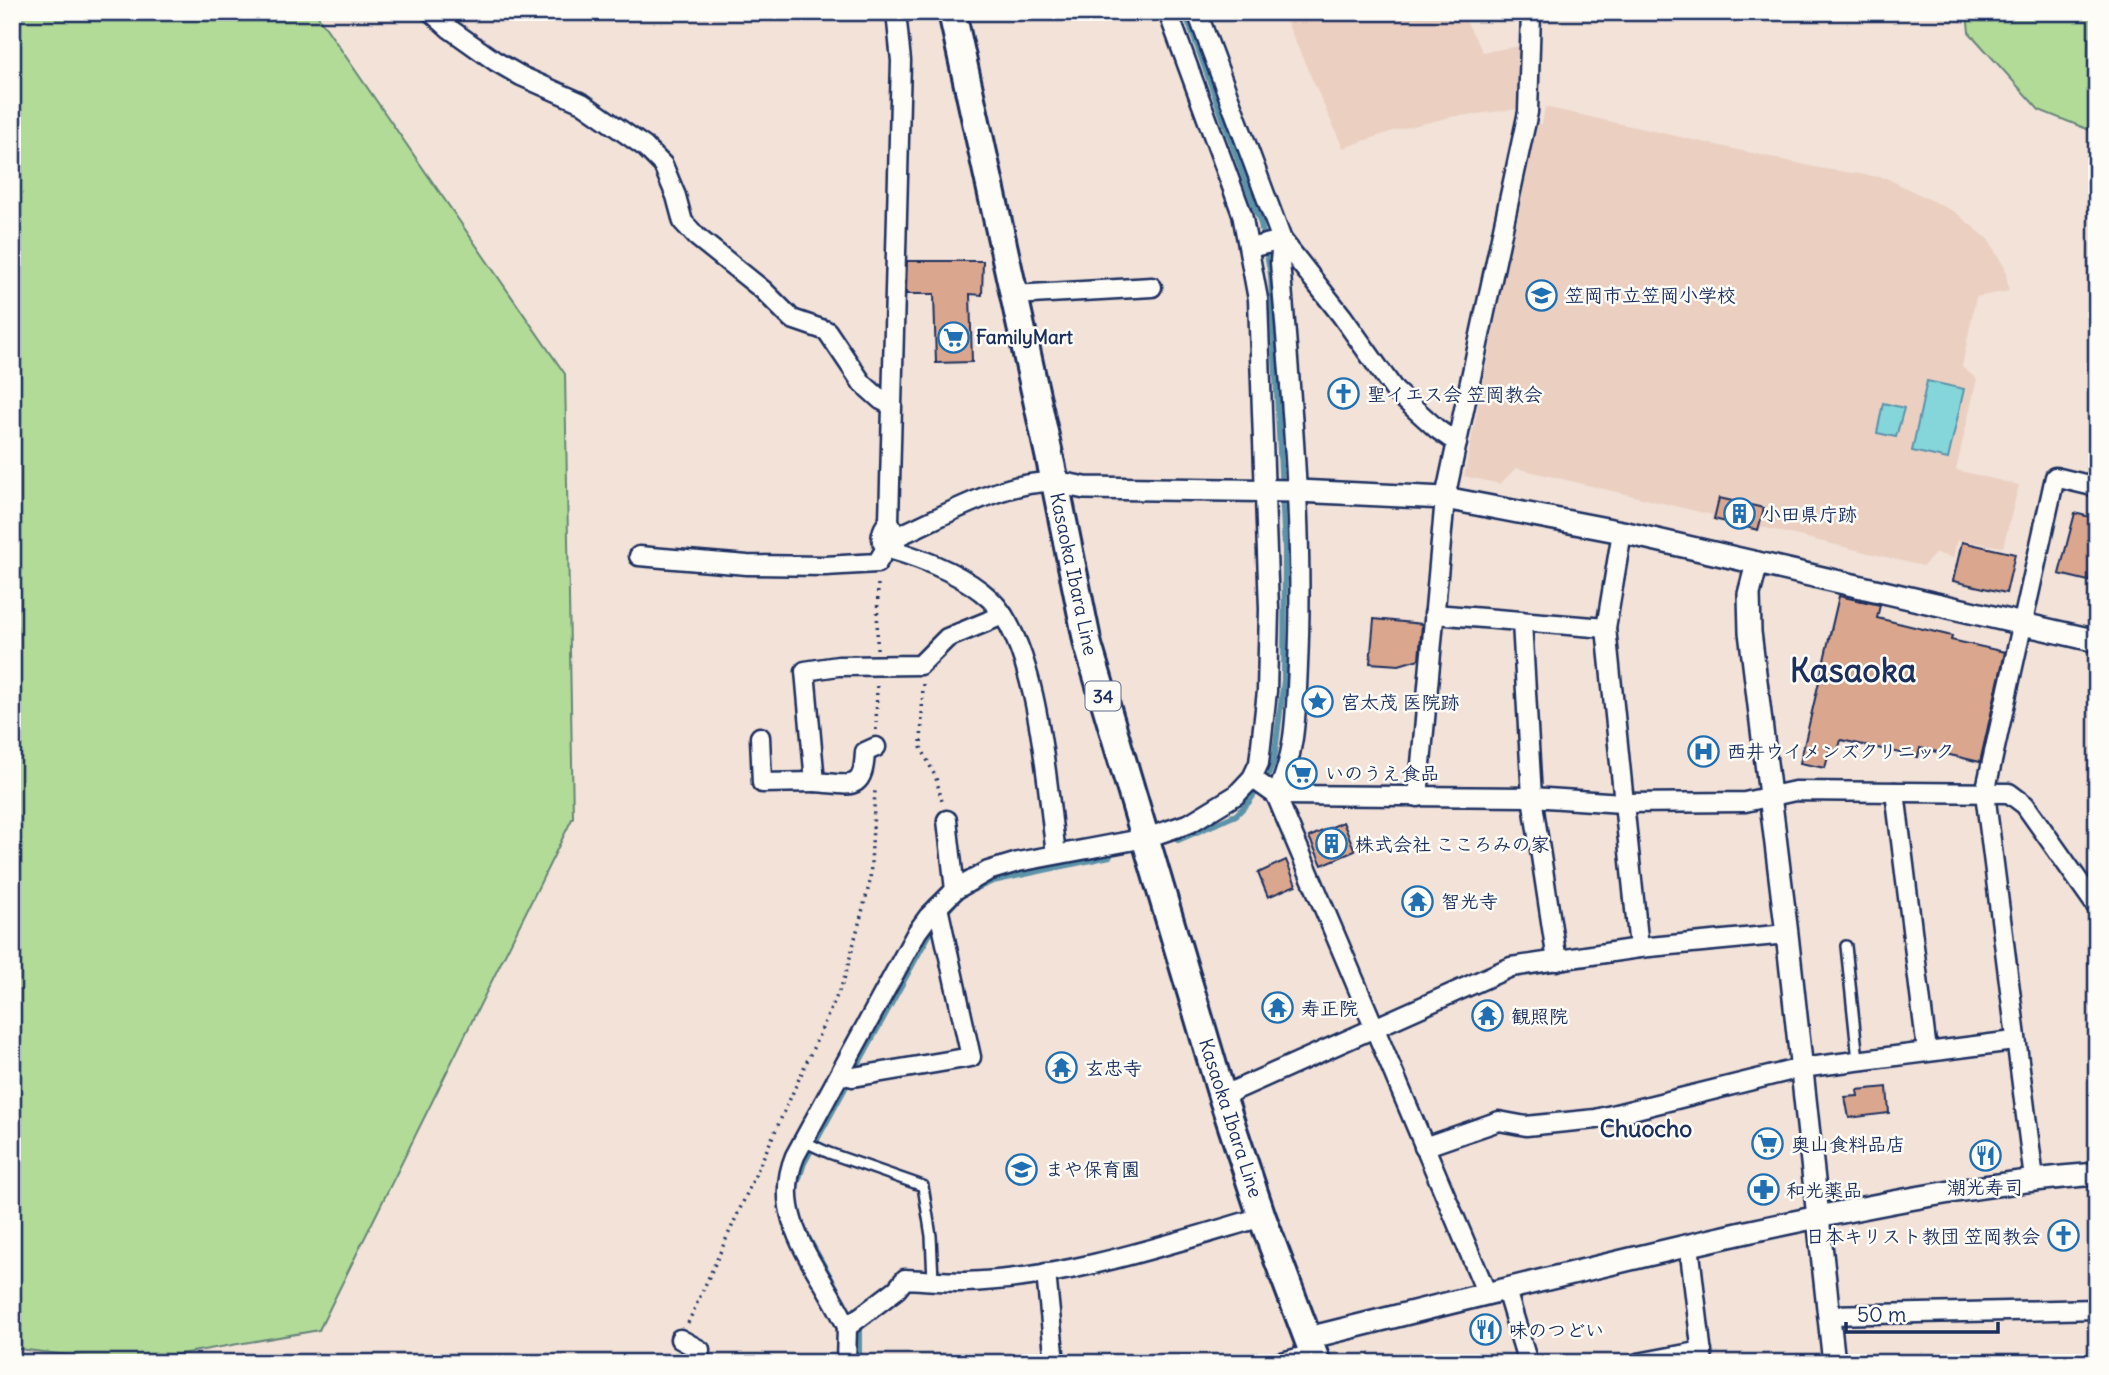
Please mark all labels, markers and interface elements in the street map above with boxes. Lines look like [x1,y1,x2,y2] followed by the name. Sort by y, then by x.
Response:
[1525,278,1559,312] school or university icon: 笠岡市立笠岡小学校
[1565,283,1736,307] place label: 笠岡市立笠岡小学校
[936,320,970,354] supermarket icon: FamilyMart
[976,325,1074,349] place label: FamilyMart
[1327,377,1361,411] church icon: 聖イエス会 笠岡教会
[1367,382,1543,406] place label: 聖イエス会 笠岡教会
[1045,490,1103,658] street label: Kasaoka Ibara Line
[1722,497,1756,531] building icon: 小田県庁跡
[1762,502,1857,526] place label: 小田県庁跡
[1790,649,1917,691] district label: Kasaoka
[1086,682,1120,710] road number: 34
[1301,685,1335,719] place icon: 宮太茂 医院跡
[1341,690,1460,714] place label: 宮太茂 医院跡
[1687,734,1721,768] hospital icon: 西井ウイメンズクリニック
[1727,739,1954,763] place label: 西井ウイメンズクリニック
[1285,756,1319,790] supermarket icon: いのうえ食品
[1325,761,1439,785] place label: いのうえ食品
[1315,827,1349,861] building icon: 株式会社 こころみの家
[1355,832,1550,856] place label: 株式会社 こころみの家
[1401,884,1435,918] temple icon: 智光寺
[1441,889,1498,913] place label: 智光寺
[1261,991,1295,1025] temple icon: 寿正院
[1301,996,1358,1020] place label: 寿正院
[1471,999,1505,1033] temple icon: 観照院
[1511,1004,1568,1028] place label: 観照院
[1194,1035,1268,1201] street label: Kasaoka Ibara Line
[1045,1051,1079,1085] temple icon: 玄忠寺
[1085,1056,1142,1080] place label: 玄忠寺
[1600,1114,1692,1143] district label: Chuocho
[1751,1127,1785,1161] supermarket icon: 奥山食料品店
[1791,1132,1905,1156] place label: 奥山食料品店
[1968,1139,2002,1173] restaurant icon: 潮光寿司
[1005,1152,1039,1186] school or university icon: まや保育園
[1045,1157,1140,1181] place label: まや保育園
[1746,1173,1780,1207] pharmacy icon: 和光薬品
[1947,1175,2023,1199] place label: 潮光寿司
[1786,1178,1862,1202] place label: 和光薬品
[2046,1219,2080,1253] church icon: 日本キリスト教団 笠岡教会
[1806,1224,2040,1248] place label: 日本キリスト教団 笠岡教会
[1846,1291,1999,1335] scale bar
[1857,1301,1906,1328] text: 50 m
[1469,1313,1503,1347] restaurant icon: 味のつどい
[1509,1318,1604,1342] place label: 味のつどい

